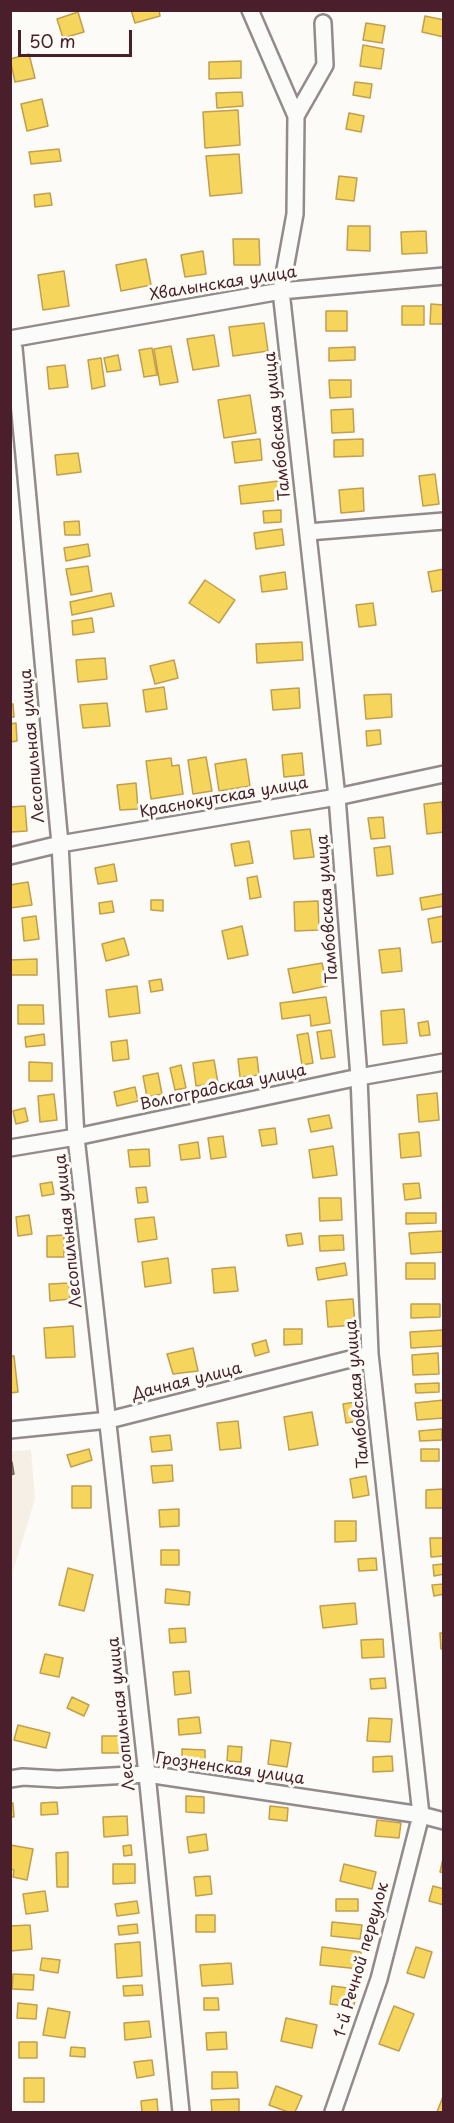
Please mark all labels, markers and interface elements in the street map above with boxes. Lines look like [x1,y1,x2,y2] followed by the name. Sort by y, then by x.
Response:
[21,18,135,56] scale bar
[29,27,76,54] text: 50 m
[148,263,298,305] street label: Хвалынская улица
[261,351,295,501] street label: Тамбовская улица
[17,668,49,824] street label: Лесопильная улица
[138,774,310,822] street label: Краснокутская улица
[313,834,343,984] street label: Тамбовская улица
[138,1061,308,1115] street label: Волгоградская улица
[51,1153,87,1309] street label: Лесопильная улица
[342,1319,374,1469] street label: Тамбовская улица
[130,1359,244,1405] street label: Дачная улица
[104,1636,140,1792] street label: Лесопильная улица
[154,1749,306,1789] street label: Грозненская улица
[331,1880,393,2040] street label: 1-й Речной переулок

